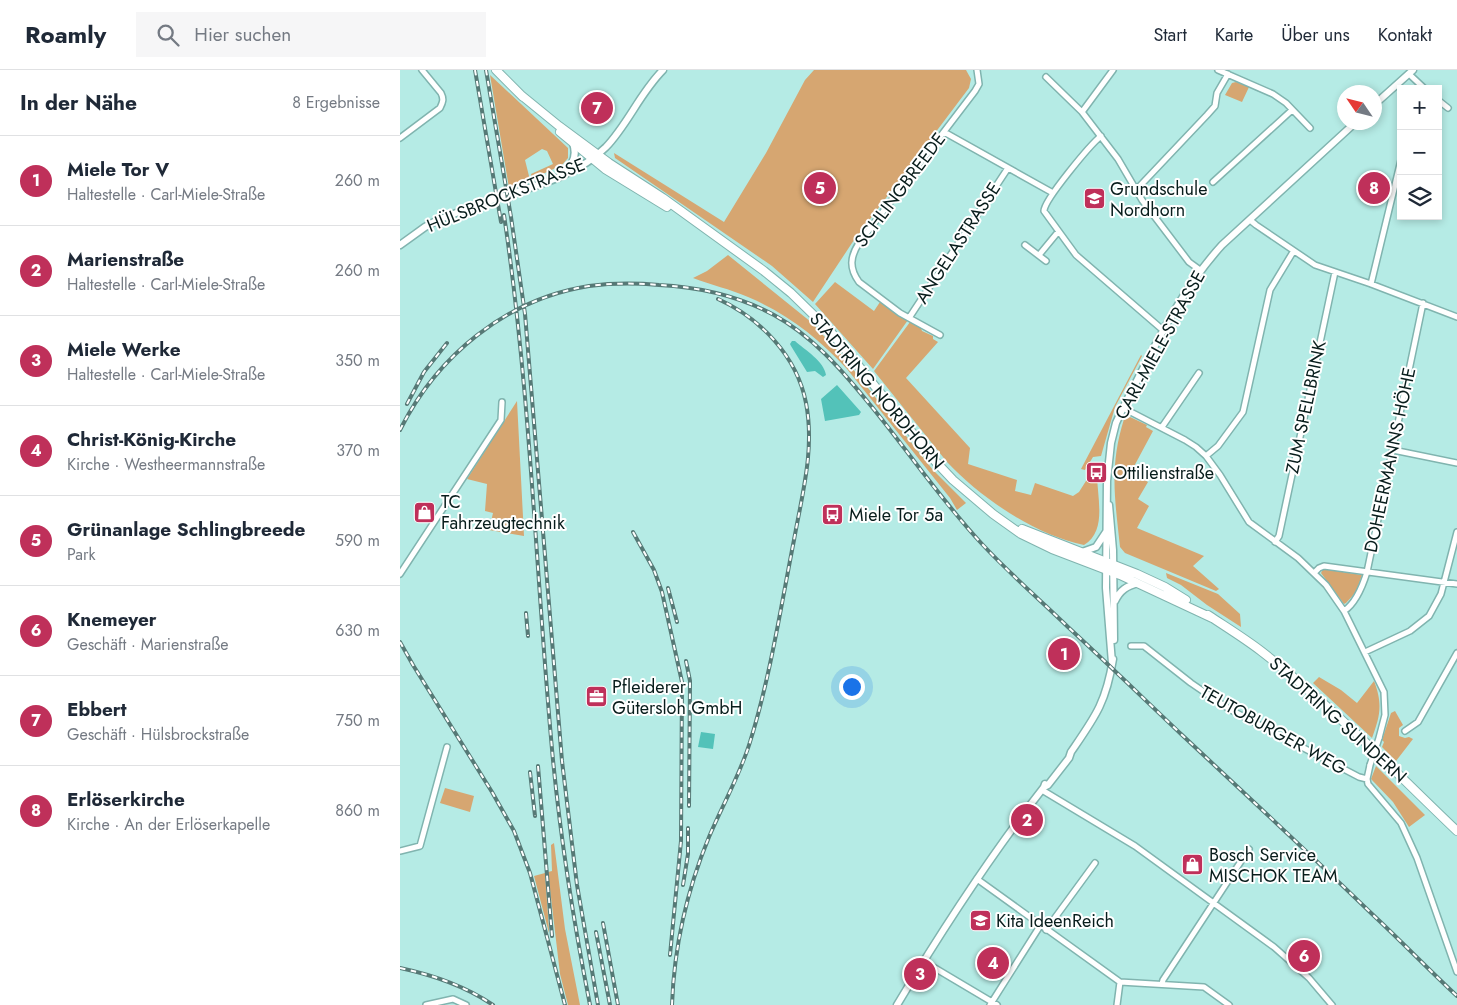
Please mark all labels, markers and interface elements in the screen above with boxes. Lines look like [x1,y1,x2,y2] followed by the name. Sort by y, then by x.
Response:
[136,12,486,57] search box
[25,17,106,52] text: Roamly
[154,21,182,49] icon: search
[194,21,291,48] text: Hier suchen
[1153,22,1187,48] text: Start
[1215,22,1253,48] text: Karte
[1281,22,1350,48] text: Über uns
[1378,22,1432,48] text: Kontakt
[1337,85,1382,130] north arrow
[1397,85,1442,220] map controls
[1397,85,1442,130] button: +
[20,88,137,118] text: In der Nähe
[581,89,613,127] pin: 7
[292,91,380,114] text: 8 Ergebnisse
[848,127,952,253] street label: SCHLINGBREEDE
[1397,130,1442,175] button: −
[423,151,589,239] street label: HÜLSBROCKSTRASSE
[67,156,169,183] text: Miele Tor V
[32,169,40,192] text: 1
[335,169,380,192] text: 260 m
[804,169,836,207] pin: 5
[1358,169,1390,207] pin: 8
[1397,175,1442,220] button: layers
[1110,176,1207,223] place label: Grundschule Nordhorn
[909,177,1007,309] street label: ANGELASTRASSE
[67,183,265,206] text: Haltestelle · Carl-Miele-Straße
[1082,187,1106,211] school or university icon: Grundschule Nordhorn
[67,246,184,273] text: Marienstraße
[31,259,41,282] text: 2
[335,259,380,282] text: 260 m
[1108,266,1212,424] street label: CARL-MIELE-STRASSE
[67,273,265,296] text: Haltestelle · Carl-Miele-Straße
[803,307,951,475] street label: STADTRING NORDHORN
[67,336,181,363] text: Miele Werke
[1279,337,1333,476] street label: ZUM SPELLBRINK
[31,349,41,372] text: 3
[335,349,380,372] text: 350 m
[67,363,265,386] text: Haltestelle · Carl-Miele-Straße
[1358,365,1422,555] street label: DOHEERMANNS HÖHE
[67,426,236,453] text: Christ-König-Kirche
[30,439,42,462] text: 4
[336,439,380,462] text: 370 m
[67,453,265,476] text: Kirche · Westheermannstraße
[1113,460,1214,486] place label: Ottilienstraße
[1085,461,1109,485] bus stop icon: Ottilienstraße
[441,489,565,536] place label: TC Fahrzeugtechnik
[413,500,437,524] shop icon: TC Fahrzeugtechnik
[849,502,943,528] place label: Miele Tor 5a
[821,503,845,527] bus stop icon: Miele Tor 5a
[67,516,305,543] text: Grünanlage Schlingbreede
[31,529,41,552] text: 5
[335,529,380,552] text: 590 m
[67,543,96,566] text: Park
[67,606,157,633] text: Knemeyer
[31,619,41,642] text: 6
[335,619,380,642] text: 630 m
[67,633,228,656] text: Geschäft · Marienstraße
[1048,635,1080,673] pin: 1
[1263,651,1413,789] street label: STADTRING SUNDERN
[612,674,742,721] place label: Pfleiderer Gütersloh GmbH
[839,674,865,700] your location
[1195,679,1351,781] street label: TEUTOBURGER WEG
[584,685,608,709] office icon: Pfleiderer Gütersloh GmbH
[67,696,127,723] text: Ebbert
[31,709,41,732] text: 7
[336,709,380,732] text: 750 m
[67,723,249,746] text: Geschäft · Hülsbrockstraße
[67,786,185,813] text: Erlöserkirche
[31,799,41,822] text: 8
[335,799,380,822] text: 860 m
[1011,801,1043,839] pin: 2
[67,813,270,836] text: Kirche · An der Erlöserkapelle
[1209,842,1338,889] place label: Bosch Service MISCHOK TEAM
[1181,853,1205,877] shop icon: Bosch Service MISCHOK TEAM
[996,908,1114,934] place label: Kita IdeenReich
[968,909,992,933] school or university icon: Kita IdeenReich
[1288,937,1320,975] pin: 6
[977,944,1009,982] pin: 4
[904,955,936,993] pin: 3

